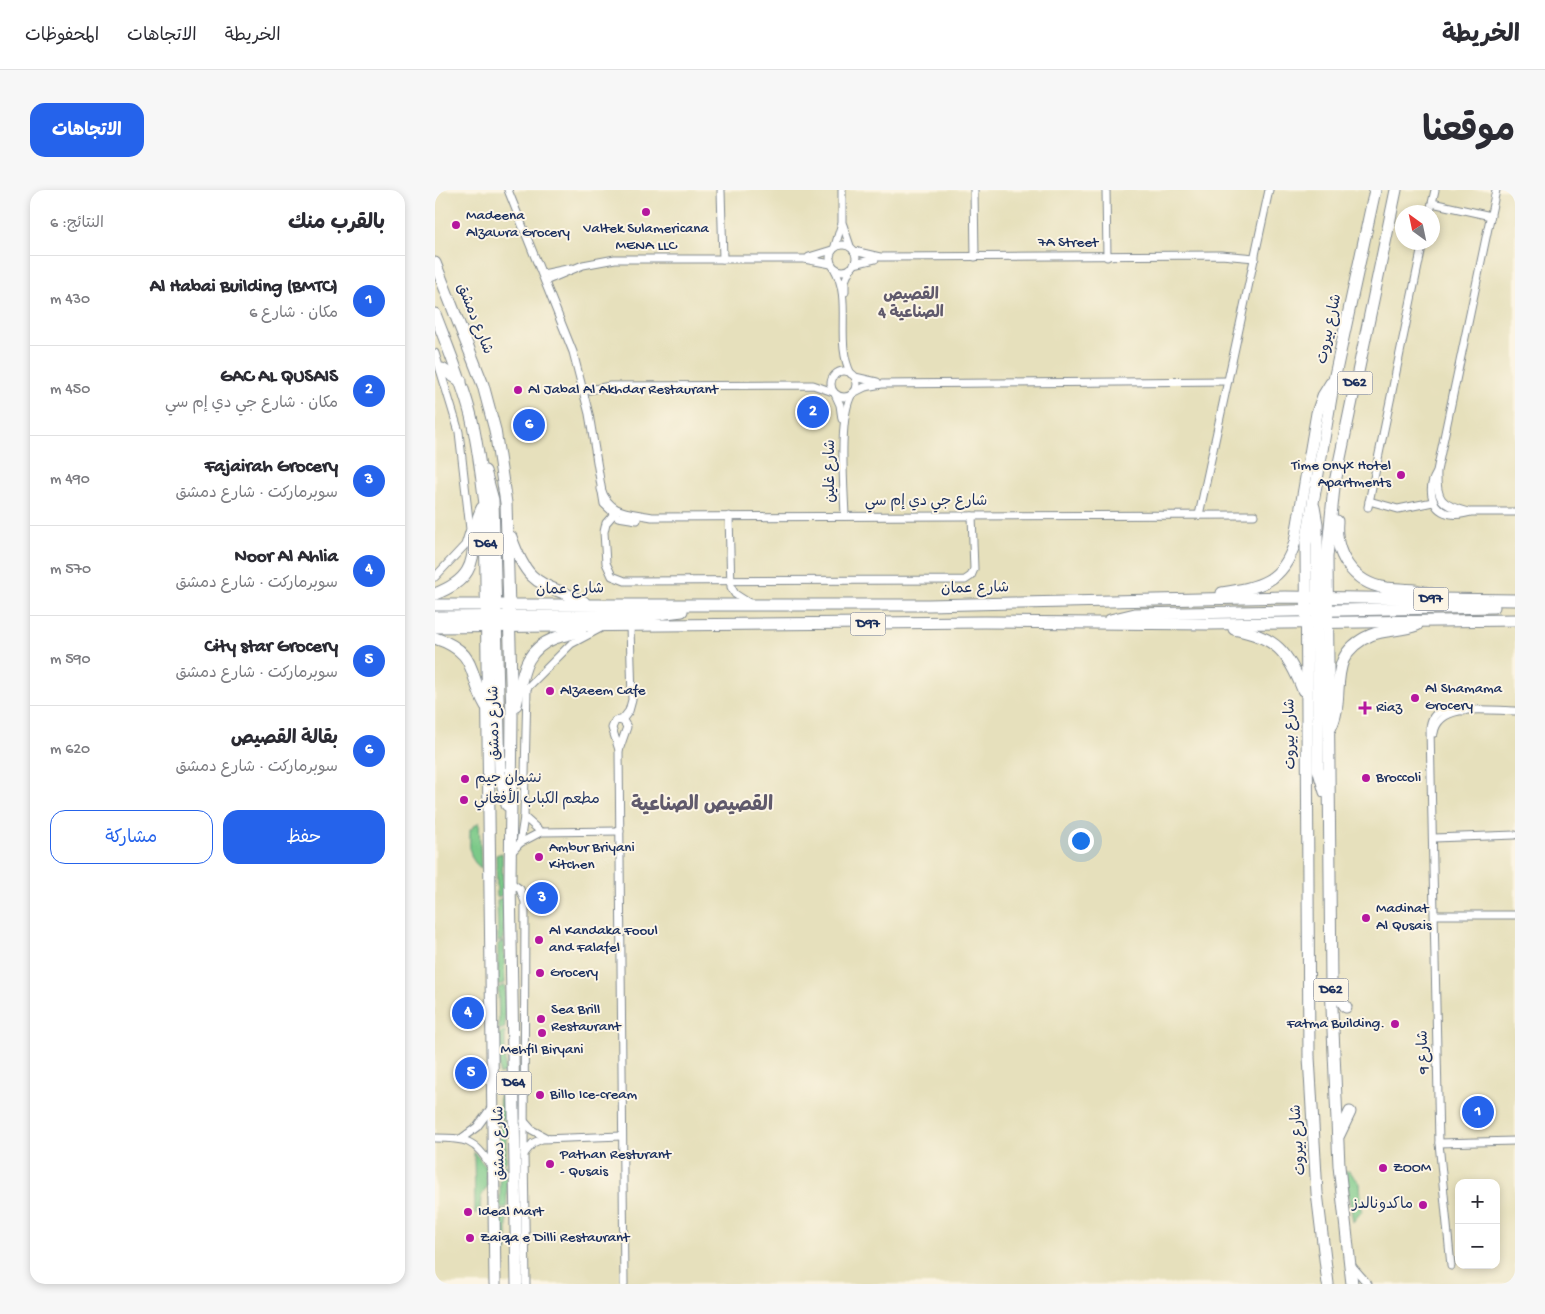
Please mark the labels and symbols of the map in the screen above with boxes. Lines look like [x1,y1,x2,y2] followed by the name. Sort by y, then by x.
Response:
[1395,205,1440,250] north arrow
[640,206,652,218] marker: Valtek Sulamericana MENA LLC
[466,207,571,242] place label: Madeena Alzawra Grocery
[450,219,462,231] marker: Madeena Alzawra Grocery
[582,220,709,255] place label: Valtek Sulamericana MENA LLC
[1037,234,1100,252] street label: 7A Street
[452,281,496,357] street label: شارع دمشق
[877,286,944,324] district label: القصيص الصناعية 4
[1314,292,1346,366] street label: شارع بيروت
[1337,372,1373,394] road number: D62
[528,381,720,399] place label: Al Jabal Al Akhdar Restaurant
[512,384,524,396] marker: Al Jabal Al Akhdar Restaurant
[797,393,829,431] pin: 2
[513,406,545,444] pin: 6
[822,439,840,503] street label: شارع غلين
[1291,457,1391,492] place label: Time Onyx Hotel Apartments
[1395,469,1407,481] marker: Time Onyx Hotel Apartments
[865,493,987,513] street label: شارع جي دي إم سي
[469,532,503,556] road number: D64
[941,579,1009,599] street label: شارع عمان
[536,580,604,600] street label: شارع عمان
[1413,588,1449,610] road number: D97
[851,612,885,636] road number: D97
[1425,680,1503,715] place label: Al Shamama Grocery
[560,682,646,700] place label: Alzaeem Cafe
[485,685,505,761] street label: شارع دمشق
[544,685,556,697] marker: Alzaeem Cafe
[1409,692,1421,704] marker: Al Shamama Grocery
[1281,698,1301,770] street label: شارع بيروت
[1376,699,1402,717] place label: Riaz
[1358,701,1372,715] marker: Riaz
[1375,769,1421,787] place label: Broccoli
[475,770,542,789] place label: نشوان جيم
[1360,772,1372,784] marker: Broccoli
[459,773,471,785] marker: نشوان جيم
[474,788,600,811] place label: مطعم الكباب الأفغاني
[458,794,470,806] marker: مطعم الكباب الأفغاني
[631,794,773,818] district label: القصيص الصناعية
[1068,828,1094,854] your location
[549,839,635,874] place label: Ambur Briyani Kitchen
[533,851,545,863] marker: Ambur Briyani Kitchen
[526,879,558,917] pin: 3
[1376,900,1432,935] place label: Madinat Al Qusais
[1360,912,1372,924] marker: Madinat Al Qusais
[549,922,658,957] place label: Al Kandaka Fooul and Falafel
[533,934,545,946] marker: Al Kandaka Fooul and Falafel
[550,964,599,982] place label: Grocery
[534,967,546,979] marker: Grocery
[1313,978,1349,1002] road number: D62
[452,994,484,1032] pin: 4
[551,1001,622,1036] place label: Sea Brill Restaurant
[535,1013,547,1025] marker: Sea Brill Restaurant
[1286,1015,1385,1033] place label: Fatma Building.
[1389,1018,1401,1030] marker: Fatma Building.
[536,1027,548,1039] marker: Mehfil Biryani
[1415,1030,1433,1075] street label: شارع 9
[500,1041,584,1059] place label: Mehfil Biryani
[455,1054,487,1092] pin: 5
[497,1071,531,1094] road number: D64
[549,1086,637,1104] place label: Billo Ice-cream
[534,1089,546,1101] marker: Billo Ice-cream
[1462,1093,1494,1131] pin: 1
[1288,1104,1310,1176] street label: شارع بيروت
[490,1105,510,1181] street label: شارع دمشق
[559,1146,673,1181] place label: Pathan Resturant - Qusais
[544,1158,556,1170] marker: Pathan Resturant - Qusais
[1393,1159,1432,1177] place label: ZOOM
[1377,1162,1389,1174] marker: ZOOM
[1351,1196,1413,1214] place label: ماكدونالدز
[1417,1199,1429,1211] marker: ماكدونالدز
[478,1203,545,1221] place label: Ideal Mart
[462,1206,474,1218] marker: Ideal Mart
[480,1229,631,1247] place label: Zaiqa e Dilli Restaurant
[464,1232,476,1244] marker: Zaiqa e Dilli Restaurant

